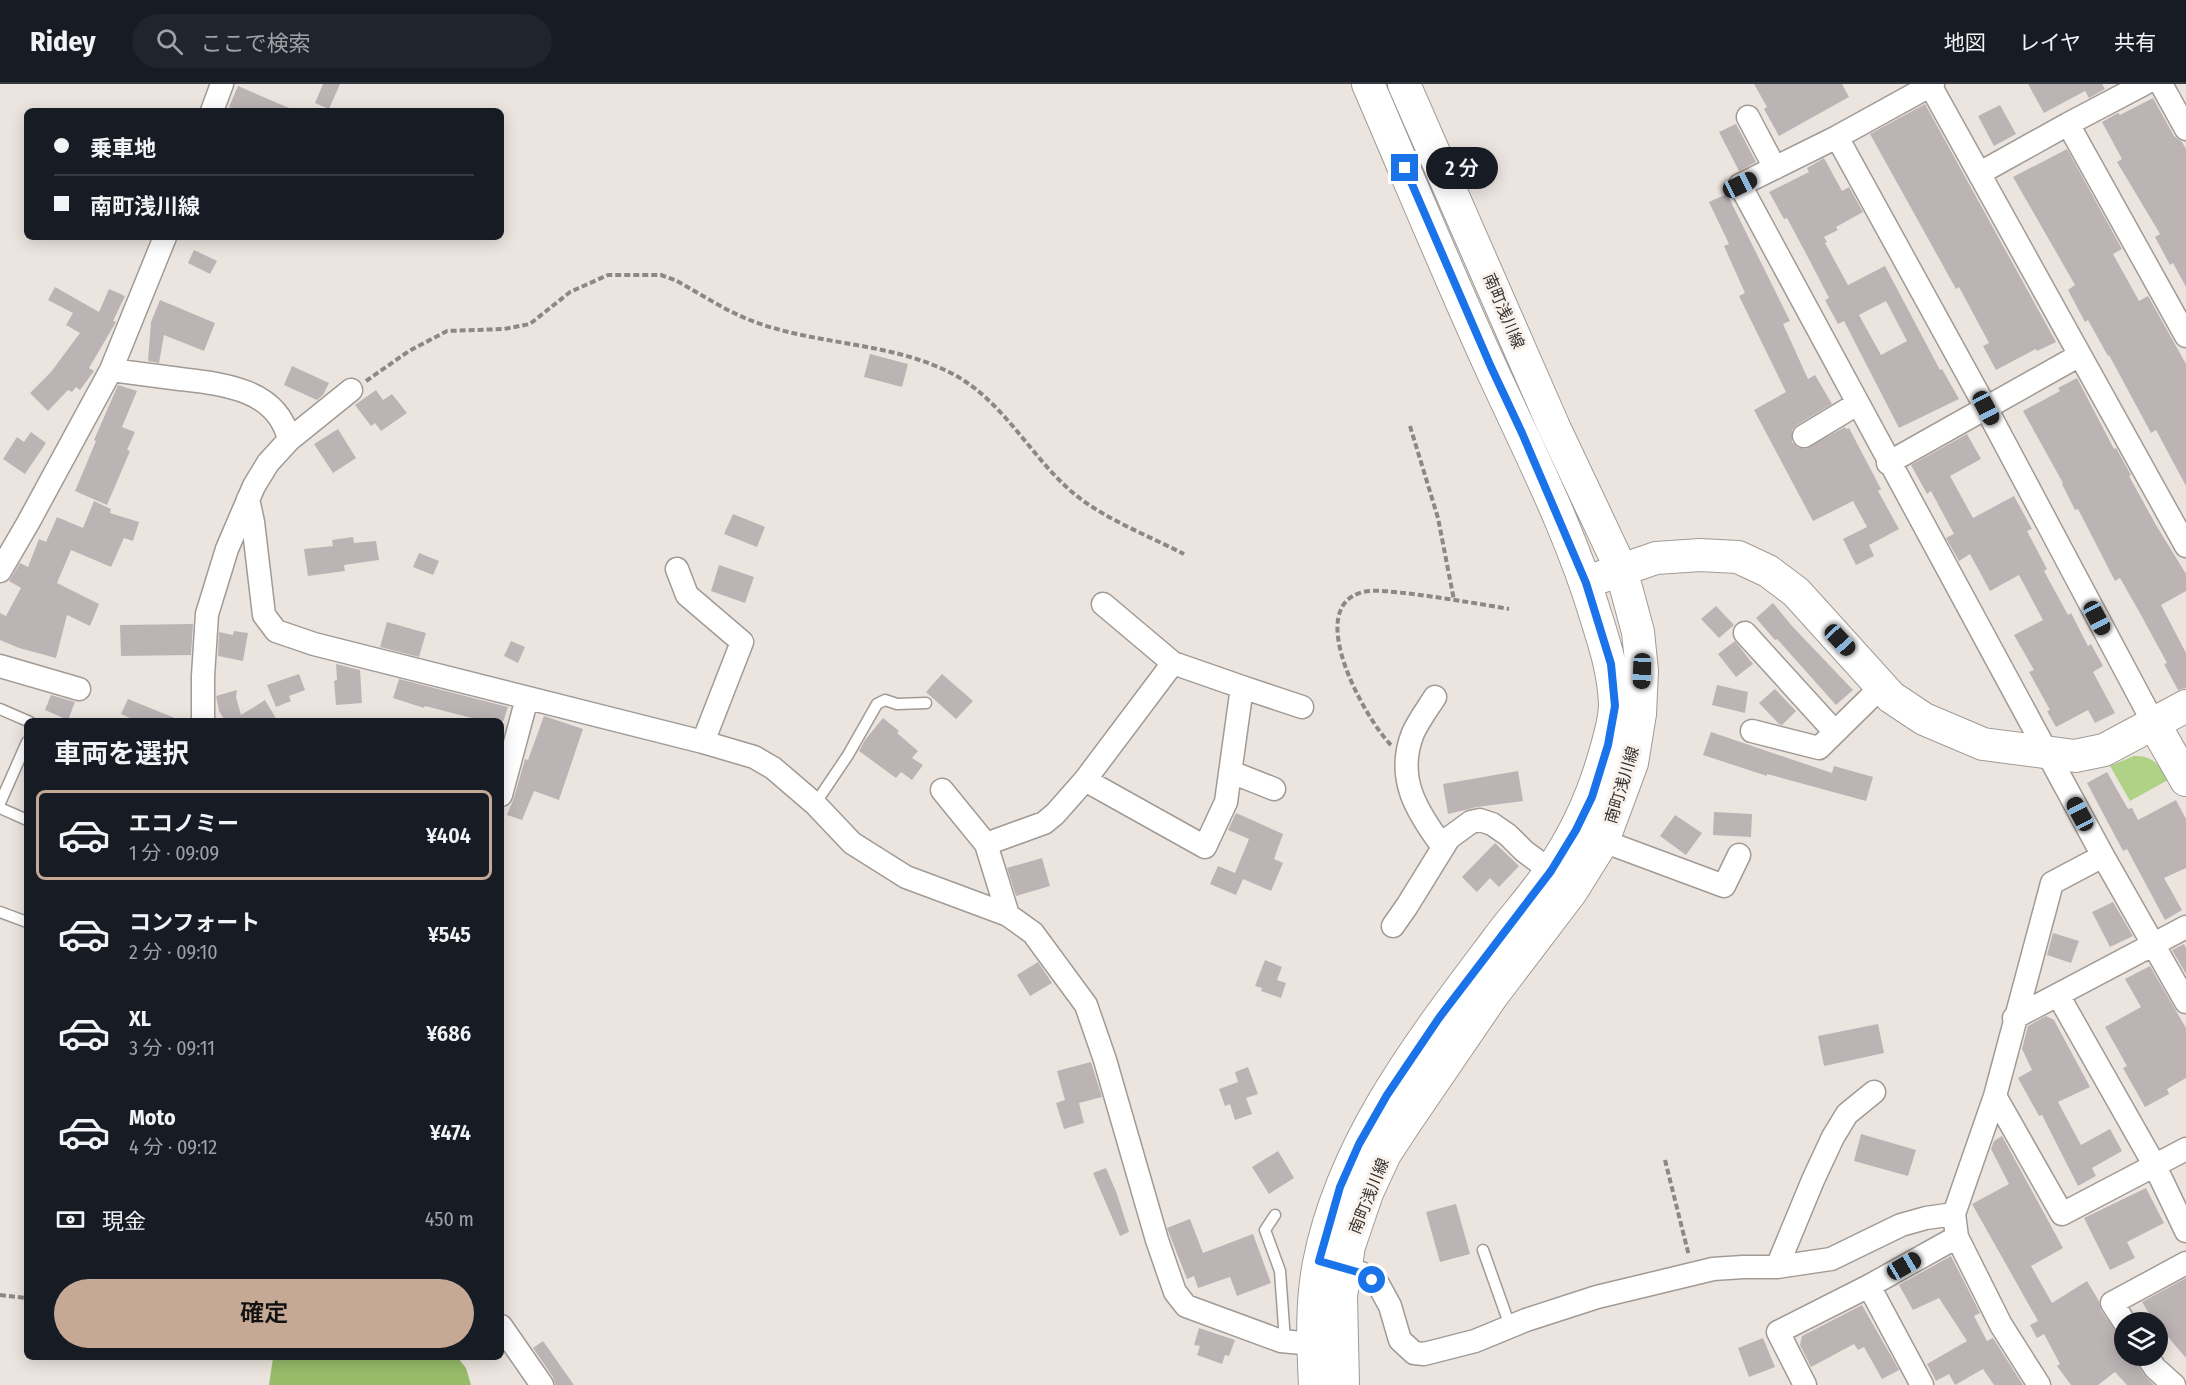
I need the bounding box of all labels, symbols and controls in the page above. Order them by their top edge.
search box [132,14,552,68]
text: Ridey [30,25,96,58]
icon: search [153,25,186,58]
text: ここで検索 [201,30,311,57]
text: 地図 [1944,30,1986,56]
text: レイヤ [2019,30,2081,56]
text: 共有 [2114,30,2156,56]
text: 乗車地 [90,135,156,162]
callout: 2 分 [1426,147,1498,189]
route end [1391,154,1418,181]
text: 2 分 [1445,156,1479,180]
car [1720,169,1760,201]
text: 南町浅川線 [90,193,200,220]
street label: 南町浅川線 [1480,270,1528,352]
car [1970,388,2002,428]
car [2081,598,2113,638]
car [1821,621,1859,659]
car [1632,653,1652,689]
text: 車両を選択 [54,738,189,770]
street label: 南町浅川線 [1601,744,1643,826]
car [2064,794,2096,834]
icon: car [57,808,111,862]
text: エコノミー [129,810,239,837]
text: ¥404 [426,822,471,849]
text: 1 分 · 09:09 [129,841,219,865]
icon: car [57,907,111,961]
text: コンフォート [129,909,260,936]
text: ¥545 [428,921,471,948]
text: 2 分 · 09:10 [129,940,218,964]
text: XL [129,1005,151,1032]
icon: car [57,1006,111,1060]
text: ¥686 [426,1020,471,1047]
text: 3 分 · 09:11 [129,1036,215,1060]
text: Moto [129,1104,176,1131]
icon: car [57,1105,111,1159]
text: ¥474 [430,1119,471,1146]
text: 4 分 · 09:12 [129,1135,217,1159]
street label: 南町浅川線 [1345,1155,1393,1237]
icon: cash [54,1203,87,1236]
text: 450 m [425,1207,474,1231]
text: 現金 [102,1208,146,1235]
car [1884,1249,1924,1283]
route start [1358,1266,1385,1293]
button: 確定 [54,1279,474,1348]
map controls [2114,1312,2168,1366]
button: layers [2114,1312,2168,1366]

